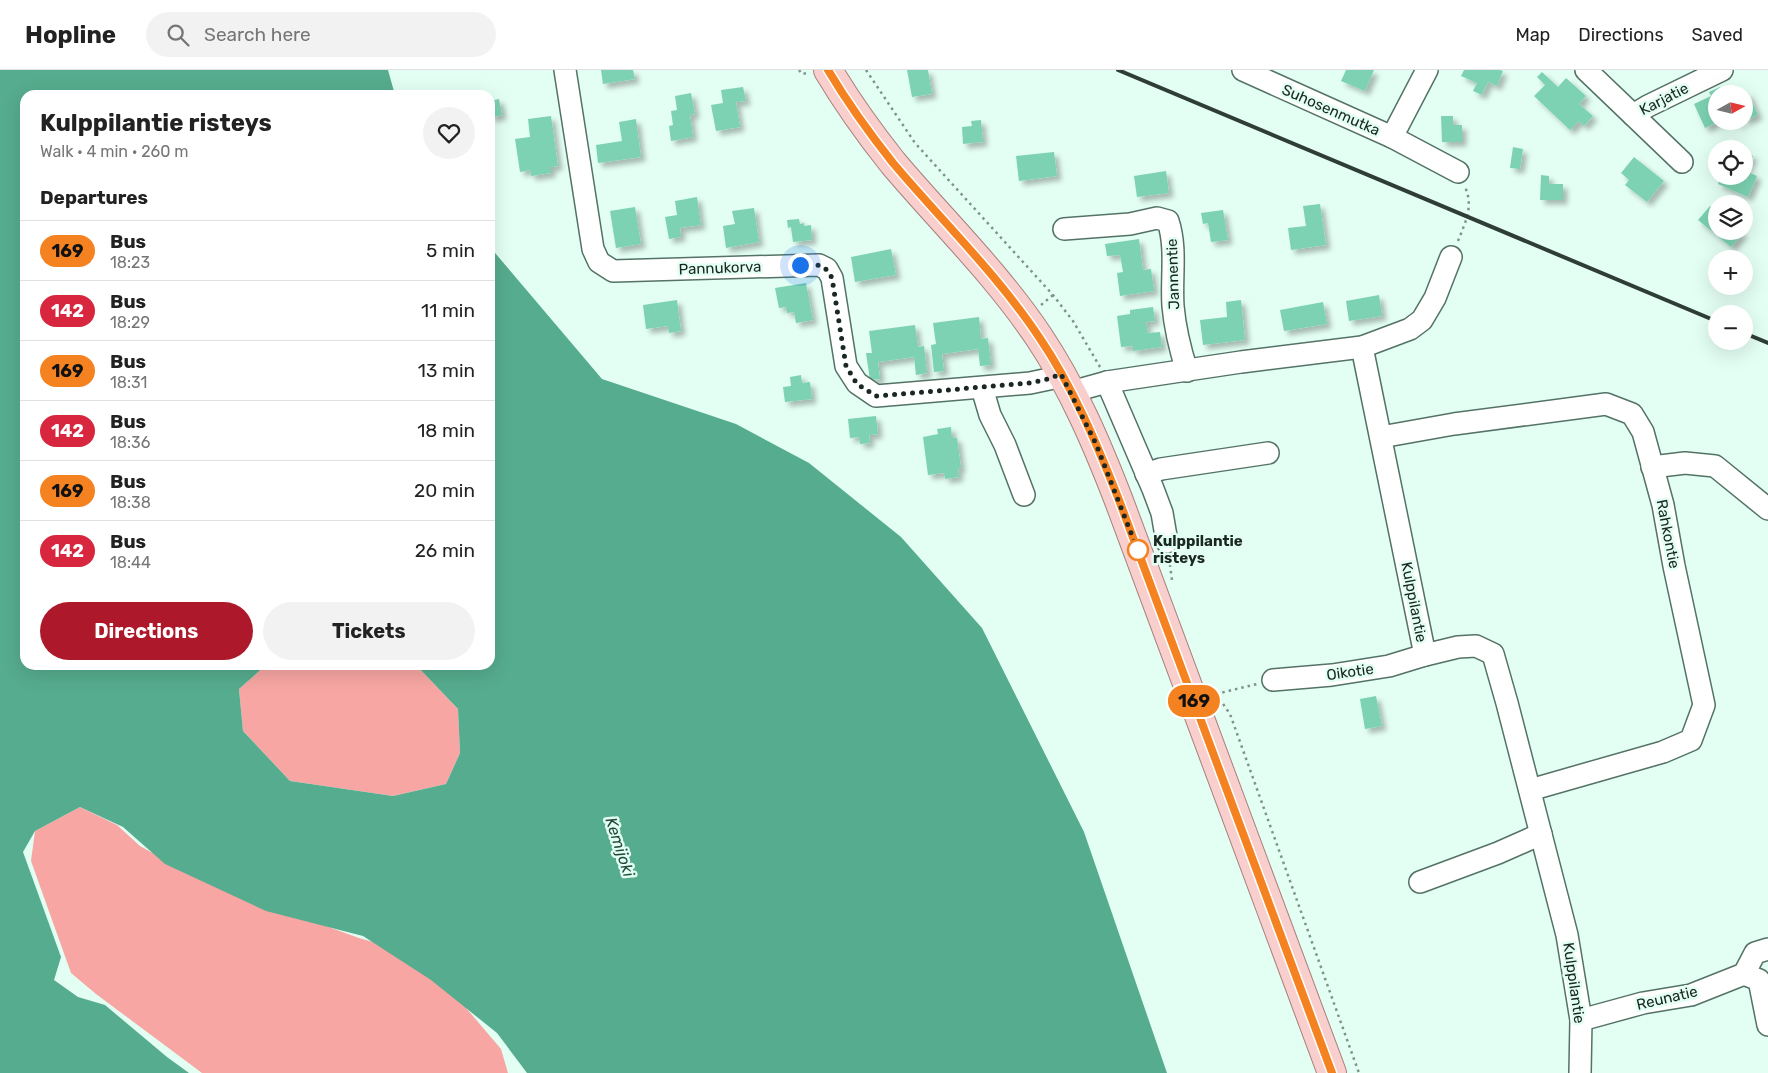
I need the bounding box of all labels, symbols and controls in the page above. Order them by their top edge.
search box [146,12,496,57]
text: Hopline [25,21,116,49]
icon: search [164,21,192,49]
text: Search here [204,23,311,46]
text: Map [1515,24,1550,46]
text: Directions [1578,24,1664,46]
text: Saved [1692,24,1743,46]
street label: Karjatie [1636,79,1692,119]
street label: Suhosenmutka [1279,80,1383,140]
north arrow [1708,85,1752,130]
map controls [1708,85,1753,350]
button: heart [423,107,475,159]
text: Kulppilantie risteys [40,109,272,137]
button: locate [1708,140,1753,185]
text: Walk · 4 min · 260 m [40,142,189,161]
text: Departures [40,186,148,209]
button: layers [1708,195,1753,240]
text: Bus [110,230,146,253]
street label: Jannentie [1163,238,1183,310]
text: 5 min [426,239,475,262]
text: 169 [51,240,84,262]
button: + [1708,250,1753,295]
text: 18:23 [110,253,150,272]
your location [788,253,813,278]
street label: Pannukorva [678,258,762,278]
text: Bus [110,290,146,313]
text: 11 min [421,299,475,322]
text: 142 [51,300,84,322]
button: − [1708,305,1753,350]
text: 18:29 [110,313,150,332]
text: Bus [110,350,146,373]
text: 13 min [418,359,475,382]
text: 169 [51,360,84,382]
text: 18:31 [110,373,147,392]
text: Bus [110,410,146,433]
text: 18 min [417,419,475,442]
text: 142 [51,420,84,442]
text: 18:36 [110,433,150,452]
text: Bus [110,470,146,493]
text: 20 min [414,479,475,502]
text: 169 [51,480,84,502]
text: 18:38 [110,493,151,512]
street label: Rahkontie [1652,498,1684,570]
text: Bus [110,530,146,553]
place label: Kulppilantie risteys [1153,532,1243,567]
text: 26 min [415,539,475,562]
marker: Kulppilantie risteys [1127,539,1149,561]
text: 142 [51,540,84,562]
text: 18:44 [110,553,151,572]
street label: Kulppilantie [1397,560,1431,644]
button: Directions [40,602,253,660]
button: Tickets [263,602,475,660]
street label: Oikotie [1325,660,1375,684]
line badge: 169 [1165,685,1223,717]
text: 169 [1178,690,1210,712]
water label: Kemijoki [601,815,639,880]
street label: Kulppilantie [1559,941,1589,1025]
street label: Reunatie [1635,982,1699,1014]

